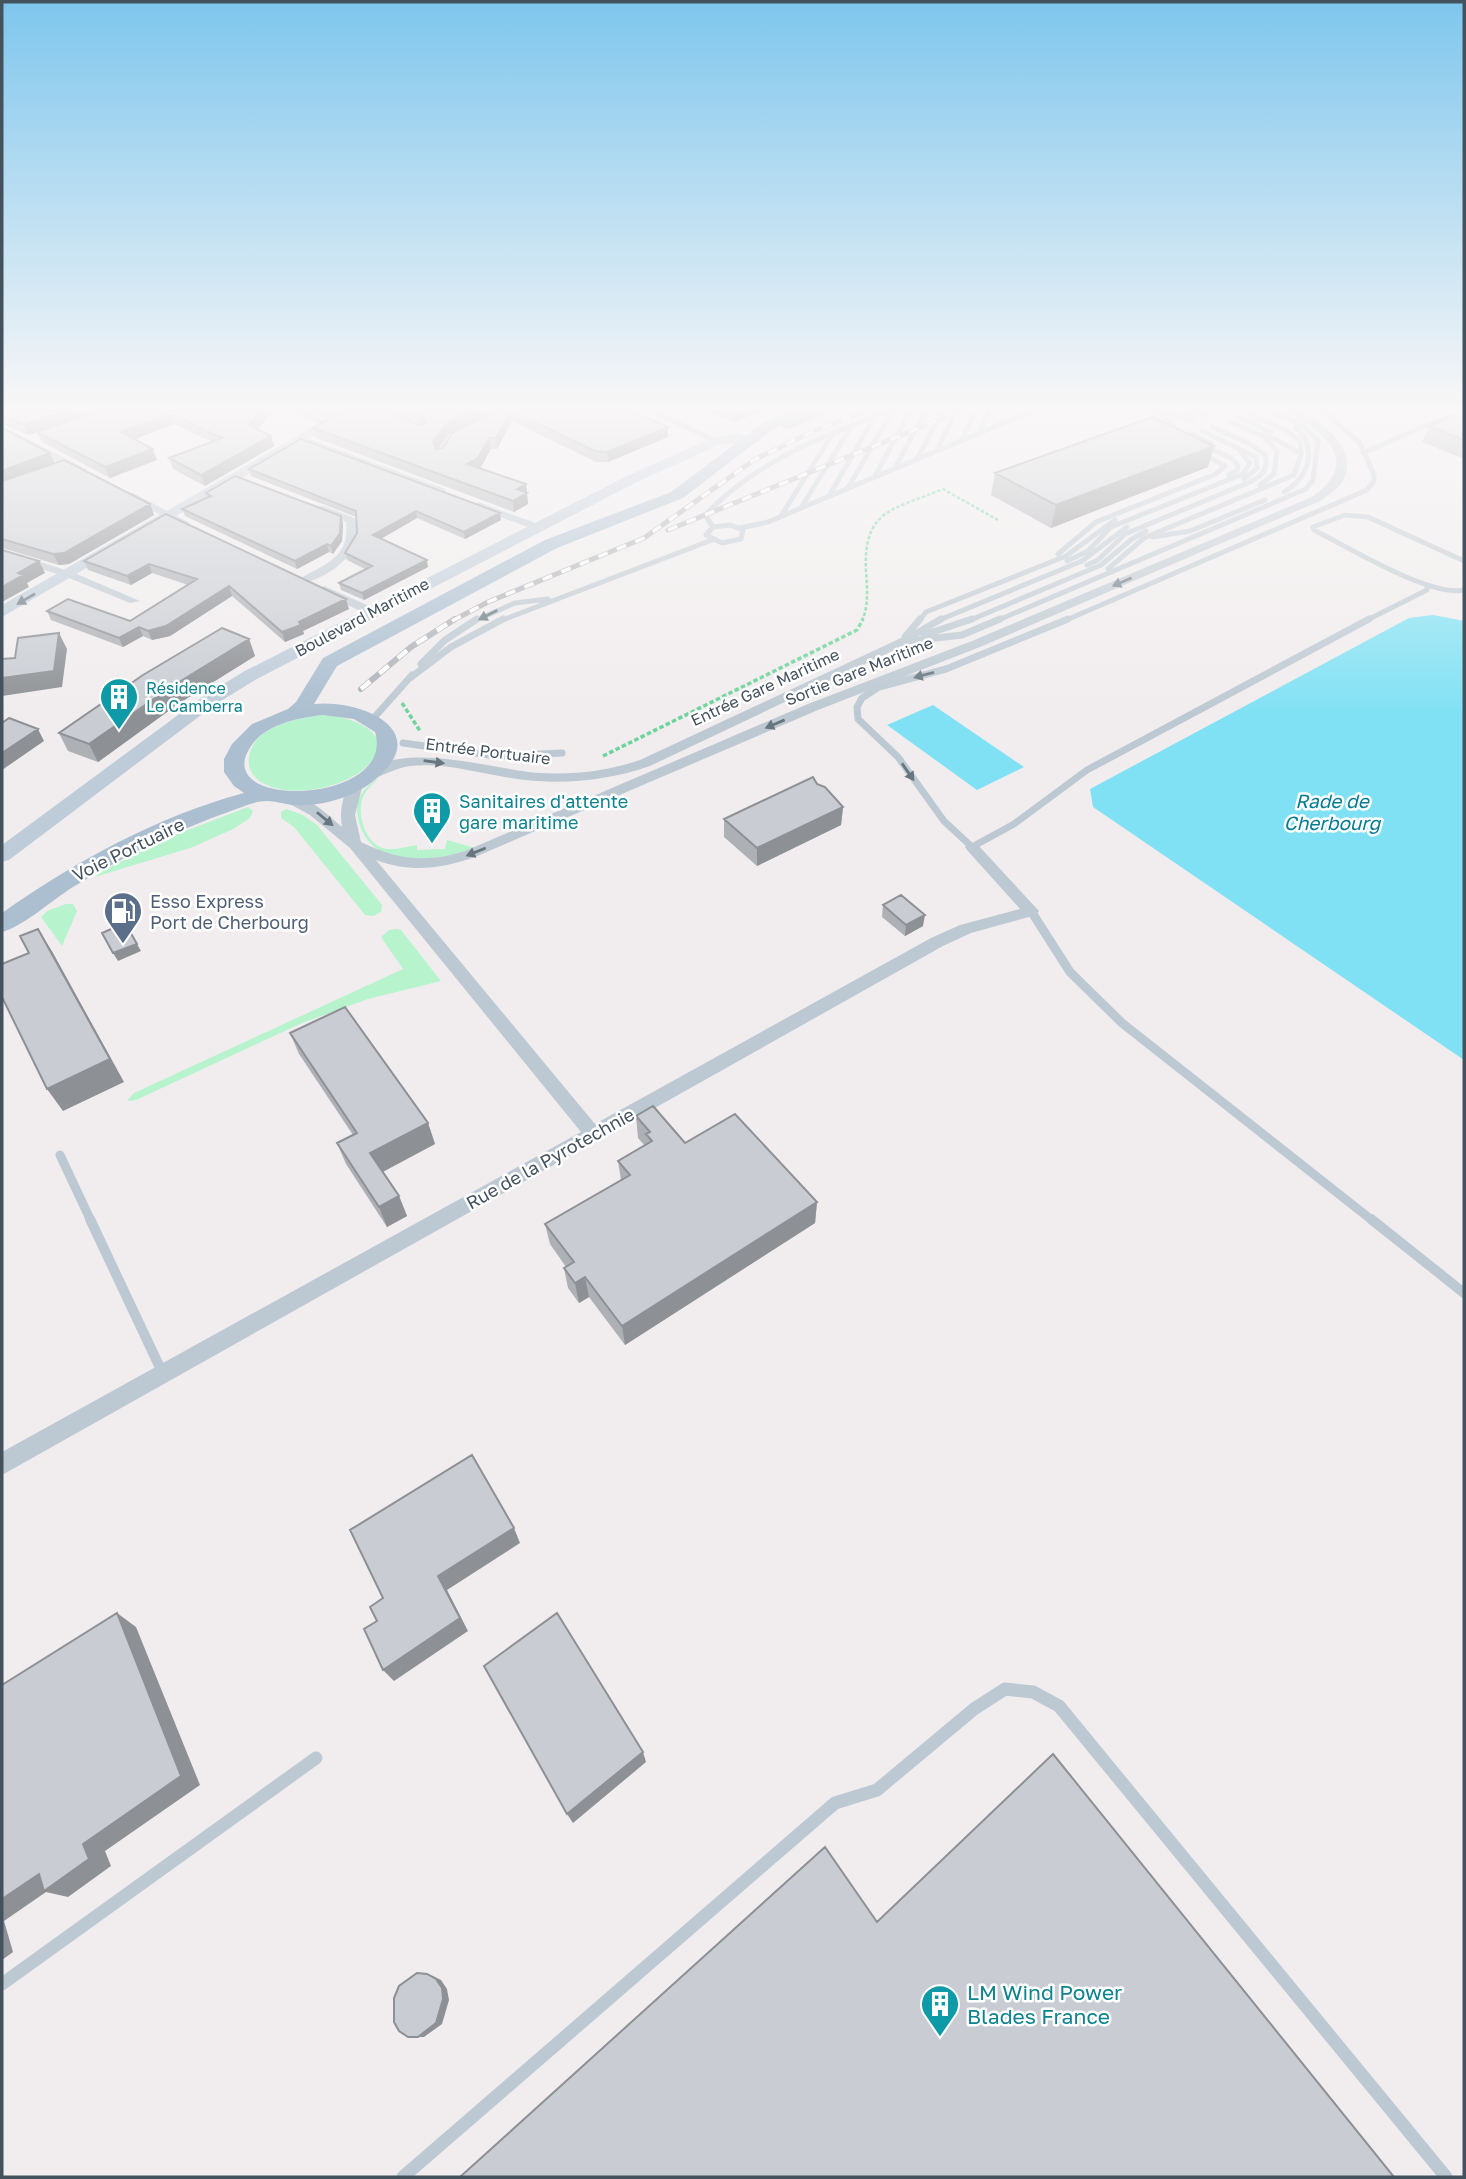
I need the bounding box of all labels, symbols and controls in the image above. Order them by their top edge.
street label: Boulevard Maritime [292,573,432,661]
one-way arrow [1111,577,1132,588]
one-way arrow [16,592,35,605]
one-way arrow [478,609,498,620]
street label: Sortie Gare Maritime [782,632,936,710]
street label: Entrée Gare Maritime [688,644,842,730]
one-way arrow [913,670,935,681]
building icon: Résidence Le Camberra [98,676,140,731]
place label: Résidence Le Camberra [146,678,243,716]
one-way arrow [765,718,785,730]
street label: Entrée Portuaire [424,733,552,769]
one-way arrow [423,757,445,768]
one-way arrow [901,763,915,781]
water label: Rade de Cherbourg [1284,789,1382,834]
building icon: Sanitaires d'attente gare maritime [411,790,453,845]
place label: Sanitaires d'attente gare maritime [459,790,628,833]
street label: Voie Portuaire [68,812,188,886]
one-way arrow [315,812,333,827]
one-way arrow [465,846,486,857]
fuel station icon: Esso Express Port de Cherbourg [102,890,144,945]
place label: Esso Express Port de Cherbourg [150,890,309,933]
street label: Rue de la Pyrotechnie [462,1103,638,1213]
place label: LM Wind Power Blades France [967,1979,1122,2029]
building icon: LM Wind Power Blades France [919,1983,961,2038]

